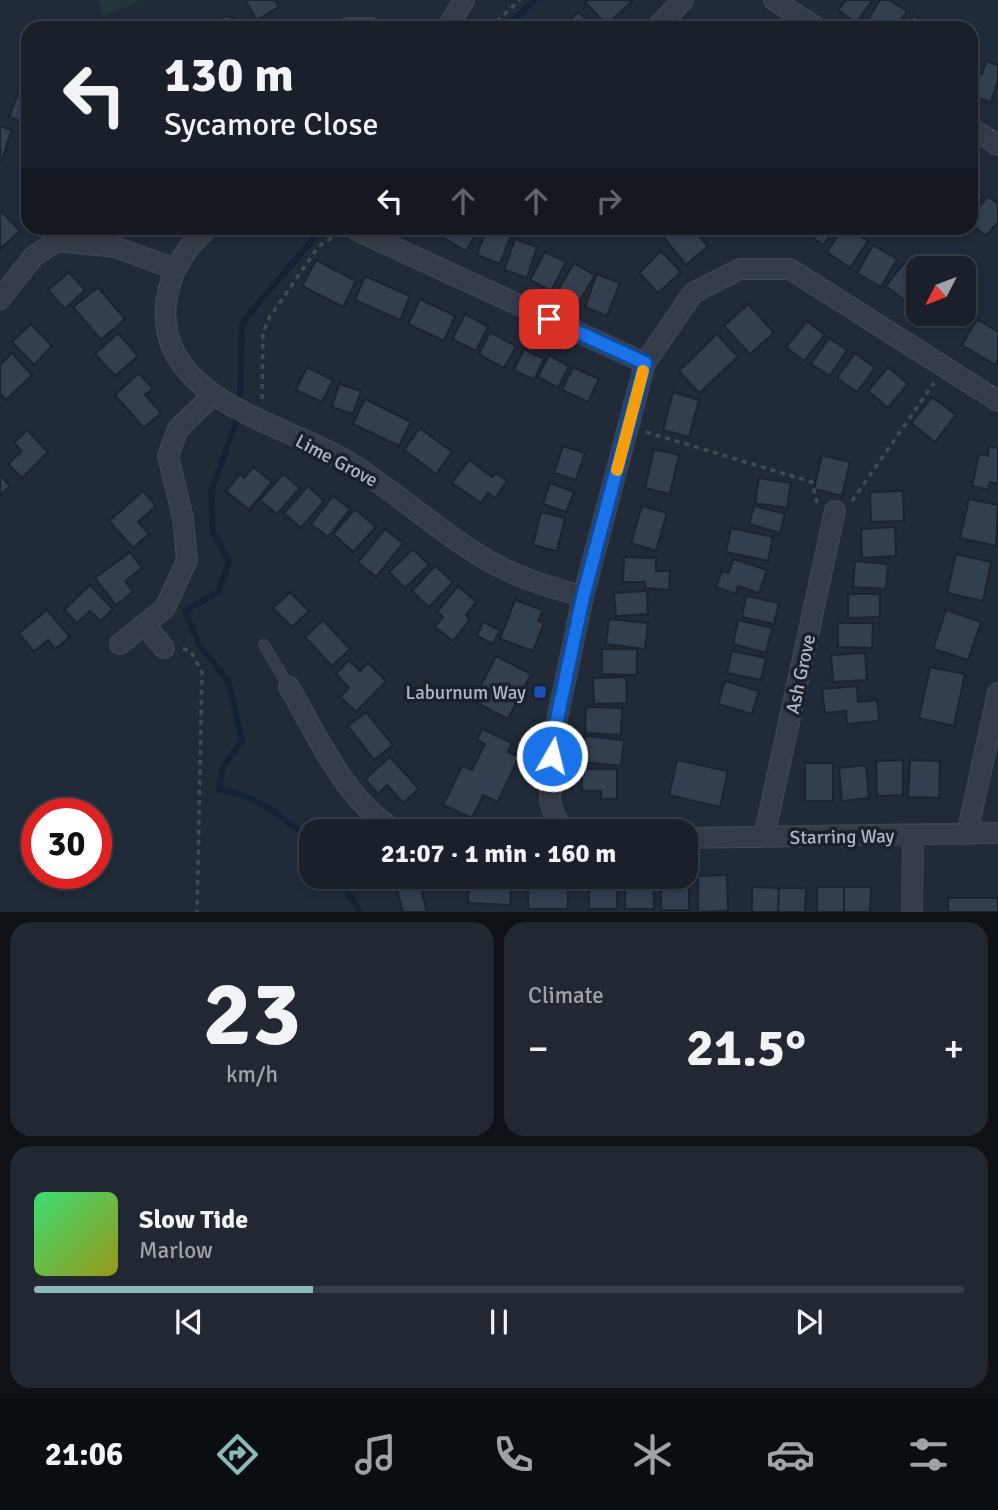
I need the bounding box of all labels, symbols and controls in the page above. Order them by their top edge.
text: 130 m [164,45,294,105]
icon: left [49,49,140,140]
text: Sycamore Close [164,105,378,144]
icon: left [371,182,409,220]
icon: ahead [444,182,482,220]
icon: ahead [517,182,555,220]
icon: right [590,182,628,220]
north arrow [906,256,976,326]
map controls [906,256,976,326]
pin [519,289,579,349]
icon: arrive [530,300,568,338]
street label: Lime Grove [291,429,382,493]
street label: Ash Grove [781,632,821,716]
place label: Laburnum Way [405,681,526,705]
marker: Laburnum Way [532,684,548,700]
position arrow [515,719,589,793]
speed limit sign: 30 [21,798,112,889]
street label: Starring Way [790,824,895,850]
text: 21:07 · 1 min · 160 m [381,838,616,870]
text: 23 [203,958,301,1071]
text: Climate [528,981,604,1010]
text: 21.5° [686,1016,806,1080]
text: − [528,1025,549,1072]
text: + [943,1025,964,1072]
text: km/h [226,1060,278,1089]
text: Slow Tide [139,1204,248,1236]
text: Marlow [139,1236,213,1265]
icon: previous [170,1303,208,1341]
icon: pause [480,1303,518,1341]
icon: next [790,1303,828,1341]
icon: directions [213,1430,262,1479]
icon: music [351,1430,400,1479]
icon: phone [489,1430,538,1479]
icon: climate [628,1430,677,1479]
icon: car [766,1430,815,1479]
icon: filters [904,1430,953,1479]
text: 21:06 [45,1435,123,1474]

